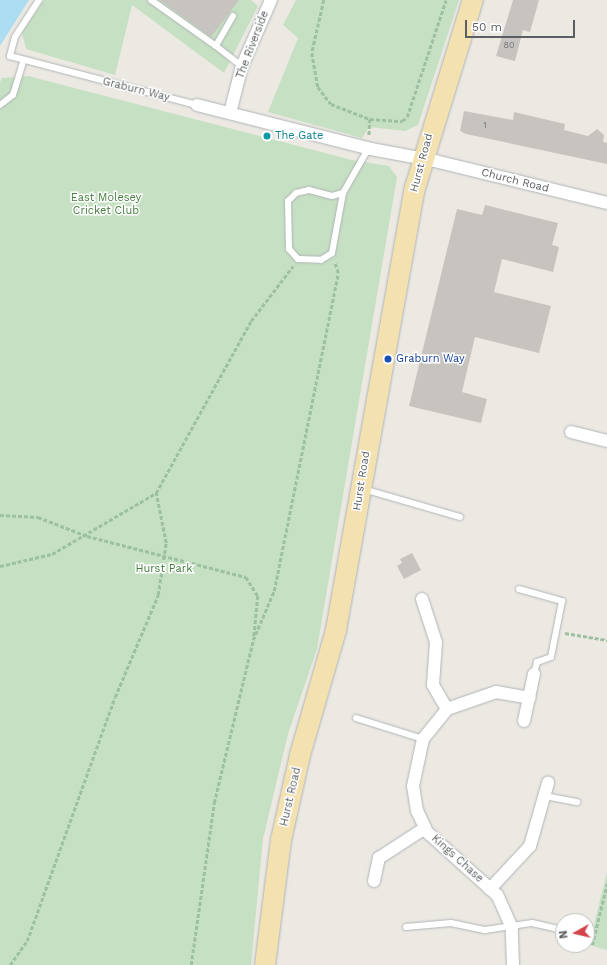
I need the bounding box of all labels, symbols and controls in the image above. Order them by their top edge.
street label: The Riverside [234,9,272,81]
scale bar [467,12,577,38]
text: 50 m [472,20,502,34]
house number: 80 [503,40,515,50]
street label: Graburn Way [101,75,171,105]
house number: 1 [483,120,487,130]
place label: The Gate [275,129,323,143]
marker: The Gate [262,131,272,141]
street label: Hurst Road [408,132,436,194]
street label: Church Road [480,166,550,196]
park label: East Molesey Cricket Club [71,192,141,218]
place label: Graburn Way [396,352,465,366]
marker: Graburn Way [383,354,393,364]
street label: Hurst Road [351,450,373,512]
park label: Hurst Park [136,562,192,576]
street label: Hurst Road [278,766,304,828]
street label: Kings Chase [428,832,486,886]
north arrow [555,913,595,953]
text: N [557,930,571,940]

